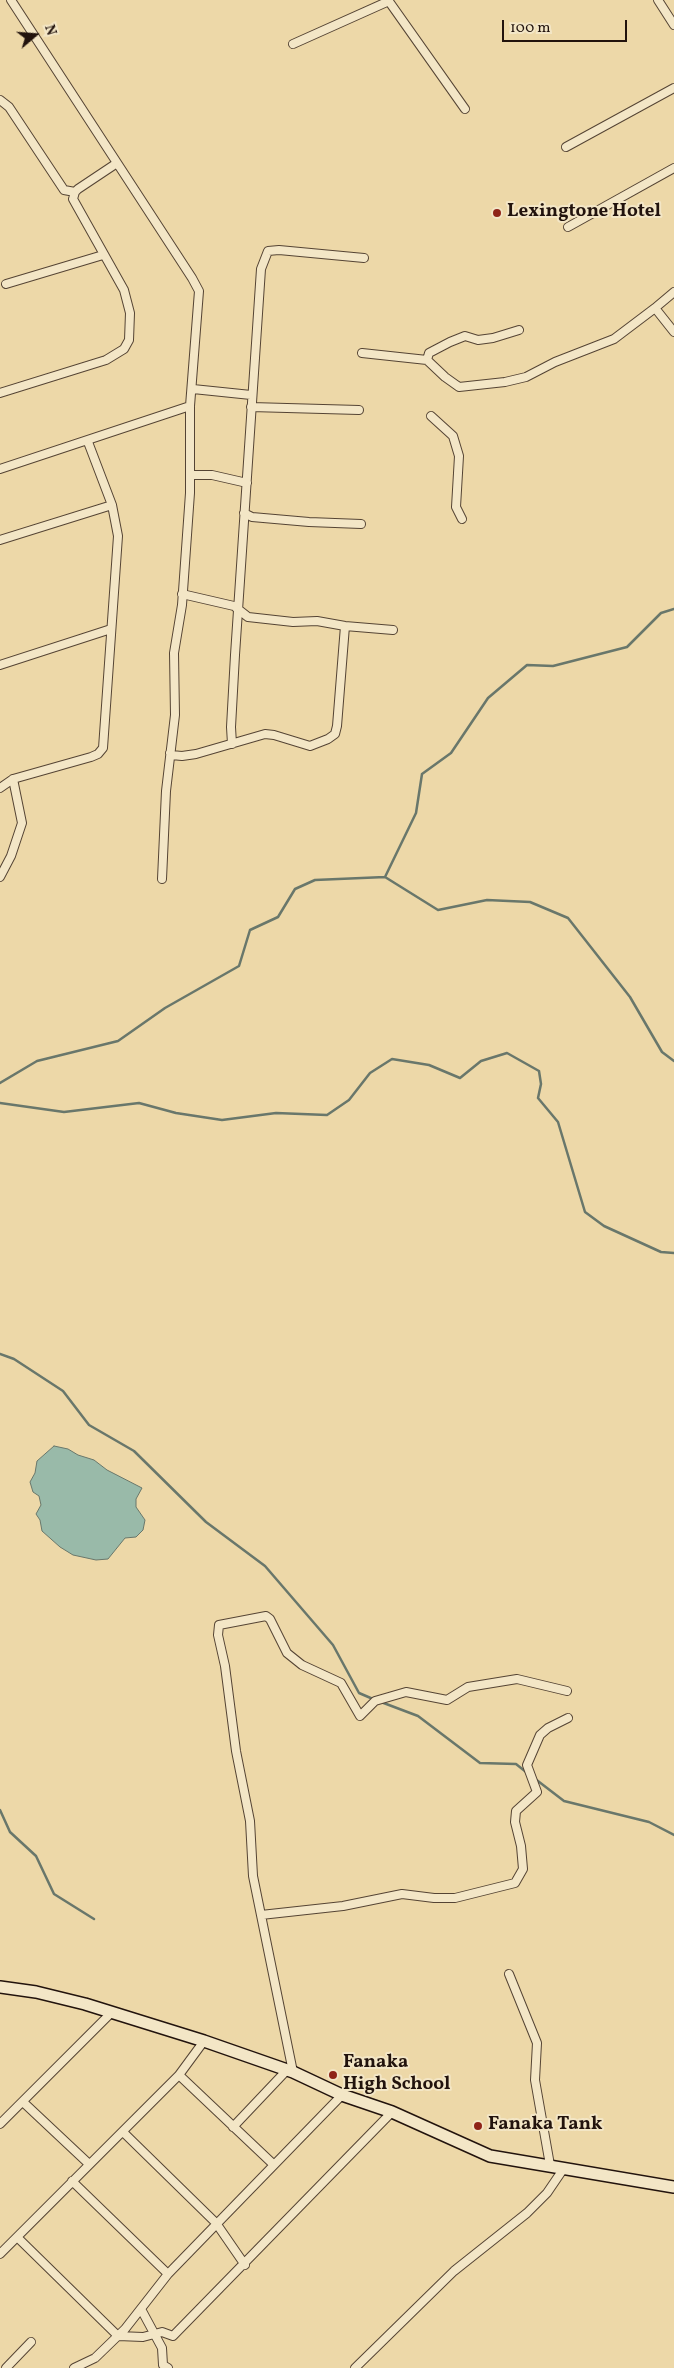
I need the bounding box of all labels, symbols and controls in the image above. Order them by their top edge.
north arrow [10,10,60,60]
scale bar [504,10,629,42]
text: 100 m [510,18,550,39]
text: N [39,22,60,38]
place label: Lexingtone Hotel [507,202,661,224]
marker: Lexingtone Hotel [491,207,503,219]
place label: Fanaka High School [343,2053,451,2097]
marker: Fanaka High School [327,2069,339,2081]
place label: Fanaka Tank [488,2115,603,2137]
marker: Fanaka Tank [472,2120,484,2132]

